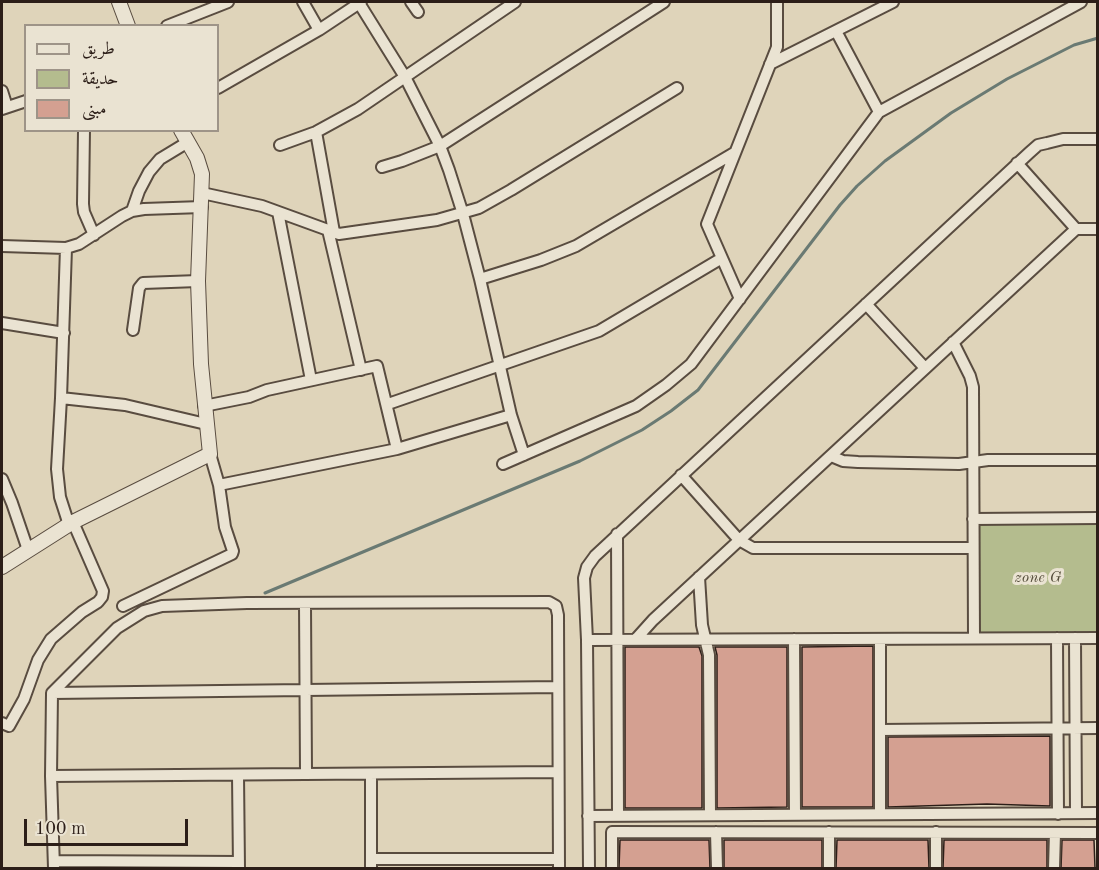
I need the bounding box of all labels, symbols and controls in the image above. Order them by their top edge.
legend [24,24,219,132]
text: طريق [82,40,115,58]
text: حديقة [82,70,118,88]
text: مبنى [82,100,107,118]
park label: zone G [1015,568,1061,588]
scale bar [27,807,190,845]
text: 100 m [35,820,86,838]

